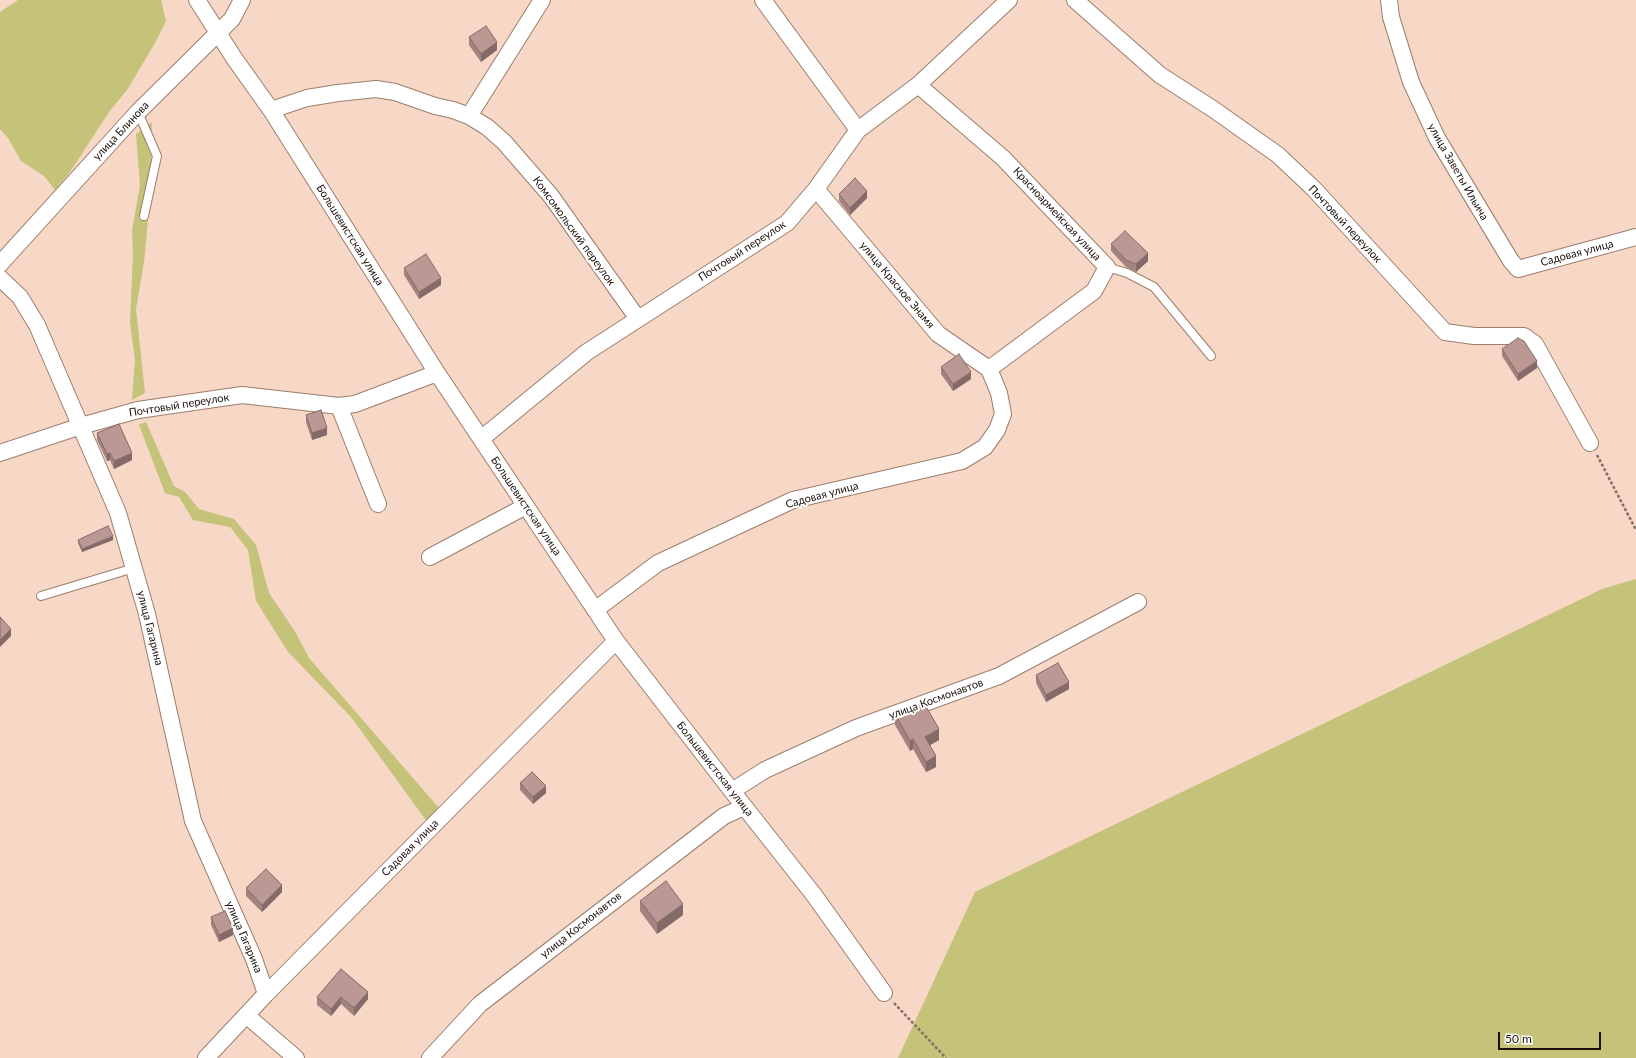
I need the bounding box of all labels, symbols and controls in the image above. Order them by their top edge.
street label: улица Блинова [90,99,152,163]
street label: улица Заветы Ильича [1425,121,1491,223]
street label: Красноармейская улица [1010,165,1104,263]
street label: Комсомольский переулок [530,174,618,288]
street label: Большевистская улица [314,182,386,288]
street label: Почтовый переулок [1306,182,1384,266]
street label: Почтовый переулок [696,218,788,284]
street label: Садовая улица [1539,237,1615,269]
street label: улица Красное Знамя [857,239,937,331]
street label: Почтовый переулок [128,391,230,419]
street label: Большевистская улица [488,454,564,558]
street label: Садовая улица [784,479,860,511]
street label: улица Гагарина [134,589,166,667]
street label: улица Космонавтов [887,676,985,722]
street label: Большевистская улица [674,719,756,819]
street label: Садовая улица [379,817,441,879]
street label: улица Космонавтов [538,889,624,961]
street label: улица Гагарина [223,899,265,975]
scale bar [1500,1024,1603,1050]
text: 50 m [1505,1031,1532,1046]

